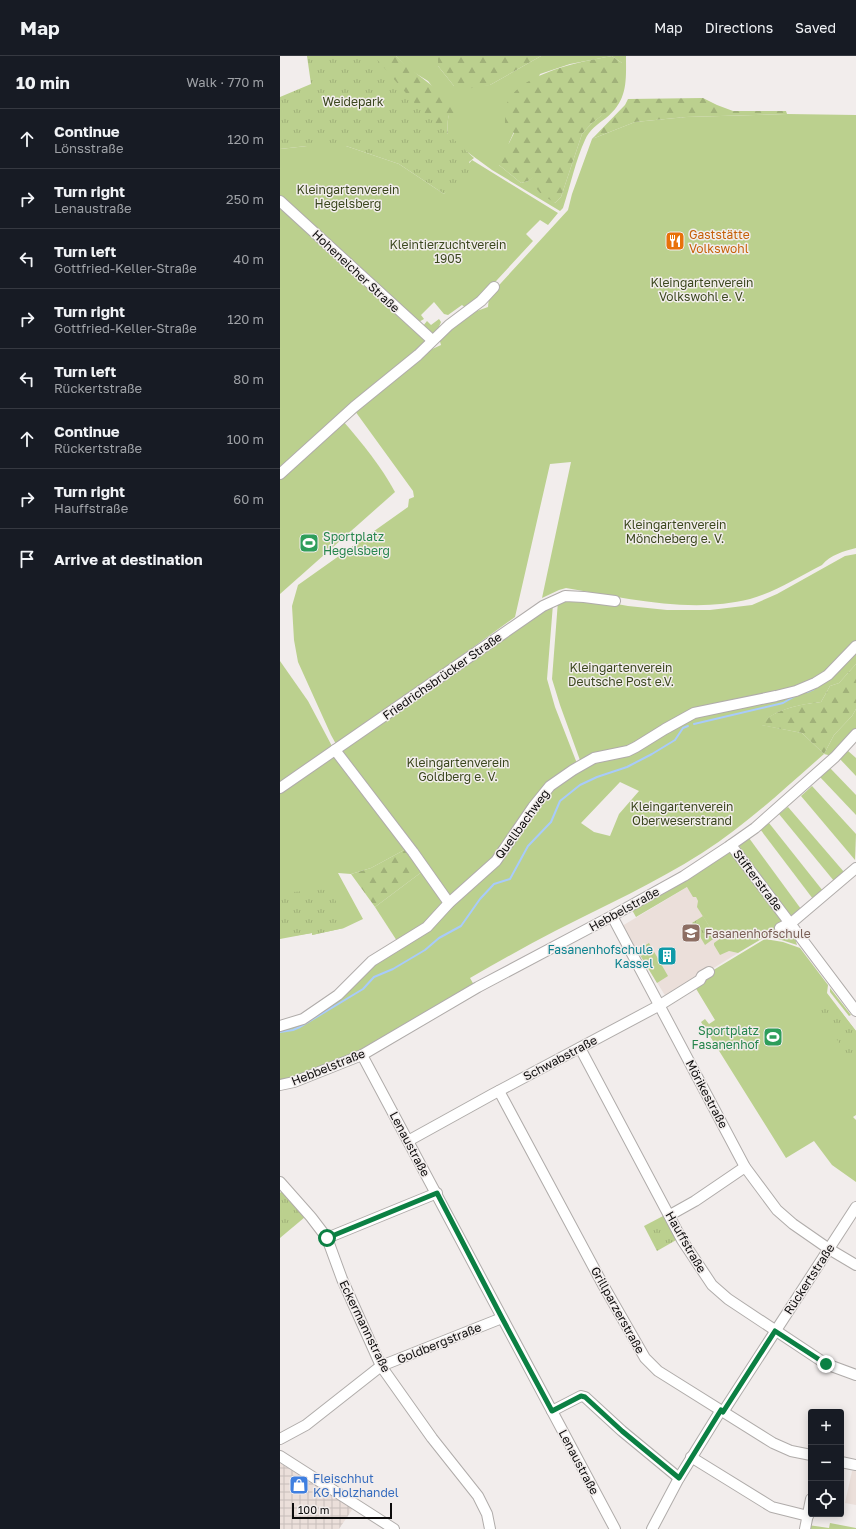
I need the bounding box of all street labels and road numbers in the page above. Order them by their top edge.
street label: Hoheneicher Straße [309,227,403,315]
street label: Friedrichsbrücker Straße [379,629,505,723]
street label: Quellbachweg [492,786,552,862]
street label: Stifterstraße [730,846,786,914]
street label: Hebbelstraße [586,883,662,934]
street label: Schwabstraße [520,1032,600,1084]
street label: Hebbelstraße [289,1045,367,1089]
street label: Mörikestraße [683,1057,731,1131]
street label: Lenaustraße [387,1109,433,1179]
street label: Hauffstraße [662,1209,710,1275]
street label: Rückertstraße [781,1241,837,1317]
street label: Grillparzerstraße [588,1264,648,1356]
street label: Eckermannstraße [336,1278,394,1374]
street label: Goldbergstraße [395,1319,483,1367]
street label: Lenaustraße [556,1427,602,1497]

